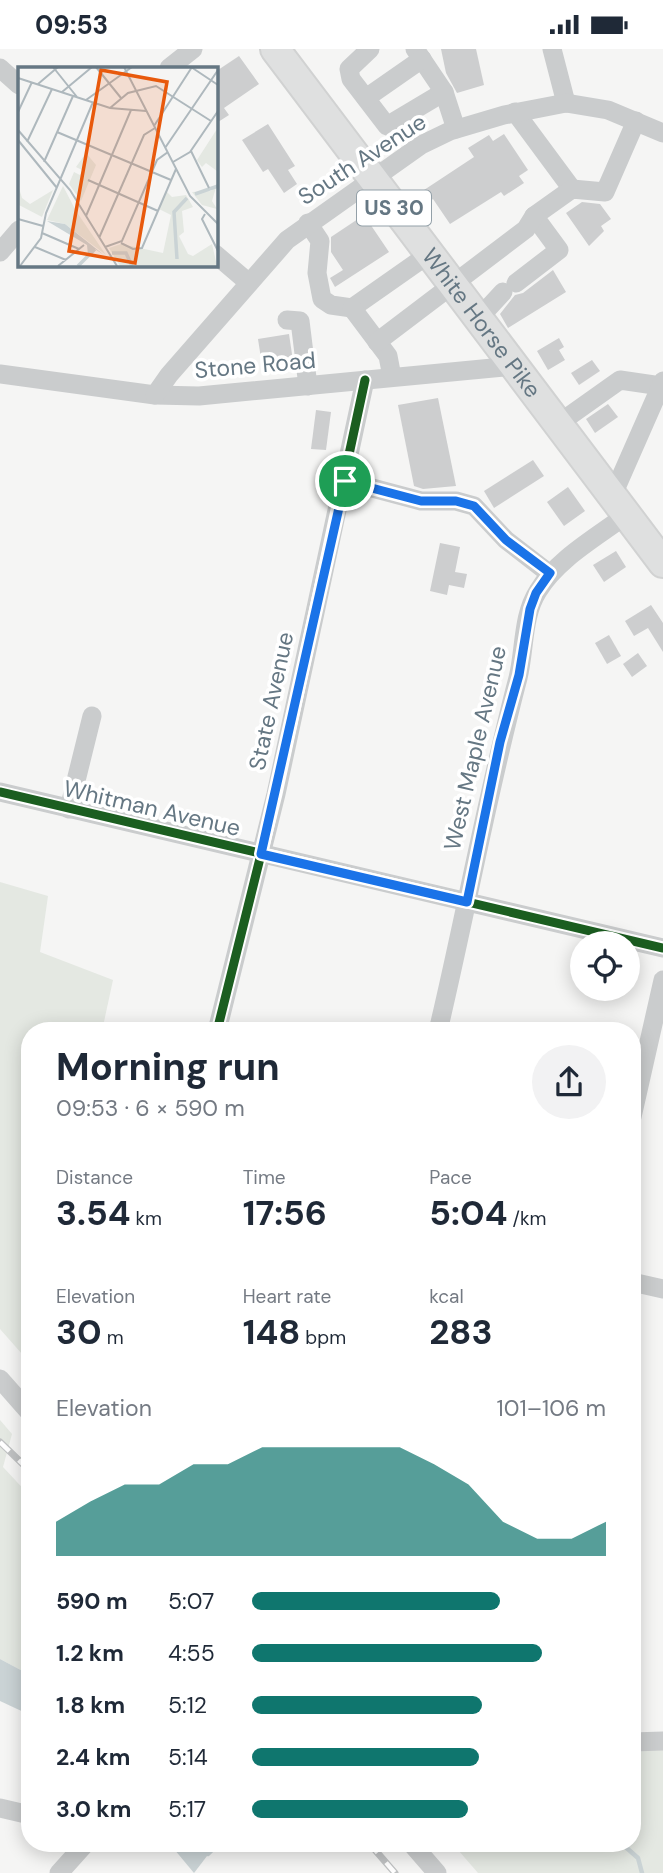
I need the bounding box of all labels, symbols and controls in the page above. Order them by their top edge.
text: 09:53 [35,8,108,42]
inset map [18,67,217,266]
street label: South Avenue [292,106,432,212]
road number: US 30 [357,191,431,225]
street label: White Horse Pike [415,242,548,404]
street label: Stone Road [193,345,317,385]
pin [315,451,375,511]
icon: arrive [326,462,364,500]
street label: State Avenue [242,629,300,773]
street label: West Maple Avenue [437,643,513,853]
street label: Whitman Avenue [61,773,243,843]
map controls [570,931,640,1001]
button: locate [570,931,640,1001]
text: Morning run [56,1042,280,1092]
button: share [532,1045,606,1119]
text: 09:53 · 6 × 590 m [56,1093,245,1123]
text: Distance [56,1165,133,1190]
text: Time [243,1165,286,1190]
text: Pace [429,1165,472,1190]
text: 3.54 [56,1190,130,1236]
text: 17:56 [243,1190,327,1236]
text: 5:04 [429,1190,507,1236]
text: km [130,1206,162,1231]
text: /km [507,1206,546,1231]
text: Elevation [56,1284,135,1309]
text: Heart rate [243,1284,331,1309]
text: kcal [429,1284,464,1309]
text: 30 [56,1309,102,1355]
text: 148 [243,1309,300,1355]
text: 283 [429,1309,493,1355]
text: m [102,1325,124,1350]
text: bpm [300,1325,346,1350]
text: Elevation [56,1393,152,1423]
text: 101–106 m [497,1393,606,1423]
text: 590 m [56,1586,128,1616]
text: 5:07 [168,1586,214,1616]
text: 1.2 km [56,1638,124,1668]
text: 4:55 [168,1638,215,1668]
text: 1.8 km [56,1690,125,1720]
text: 5:12 [168,1690,207,1720]
text: 2.4 km [56,1742,130,1772]
text: 5:14 [168,1742,208,1772]
text: 3.0 km [56,1794,131,1824]
text: 5:17 [168,1794,206,1824]

